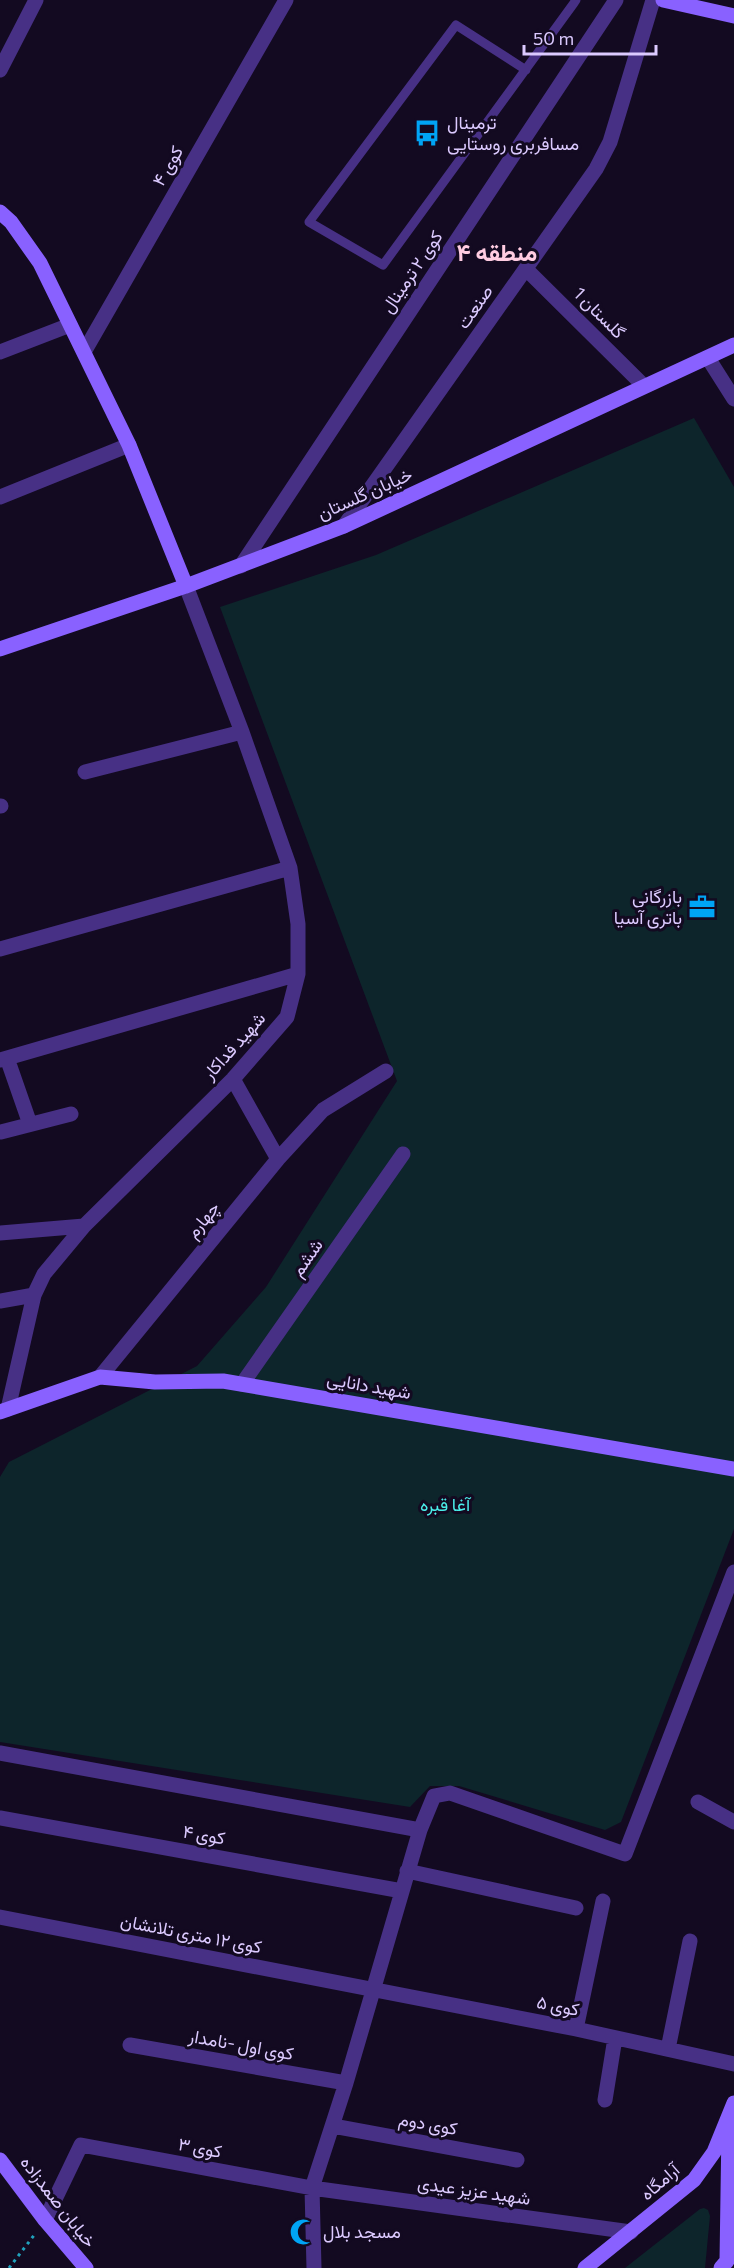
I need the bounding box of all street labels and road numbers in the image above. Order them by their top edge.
street label: کوی ۴ [147,142,188,190]
street label: کوی ۲ ترمینال [376,226,448,317]
street label: صنعت [451,280,497,332]
street label: گلستان 1 [569,282,630,343]
street label: خیابان گلستان [314,462,415,524]
street label: شهید فداکار [196,1007,270,1085]
street label: چهارم [181,1196,225,1244]
street label: ششم [285,1234,329,1282]
street label: شهید دانایی [325,1367,413,1404]
street label: کوی ۴ [181,1819,227,1850]
street label: کوی ۱۲ متری تلانشان [119,1909,264,1958]
street label: کوی ۵ [535,1990,581,2021]
street label: کوی اول -نامدار [186,2024,295,2065]
street label: کوی دوم [397,2107,459,2141]
street label: کوی ۳ [176,2132,224,2163]
street label: خیابان صمدزاده [15,2151,101,2252]
street label: آرامگاه [635,2157,686,2205]
street label: شهید عزیز عیدی [416,2171,532,2210]

